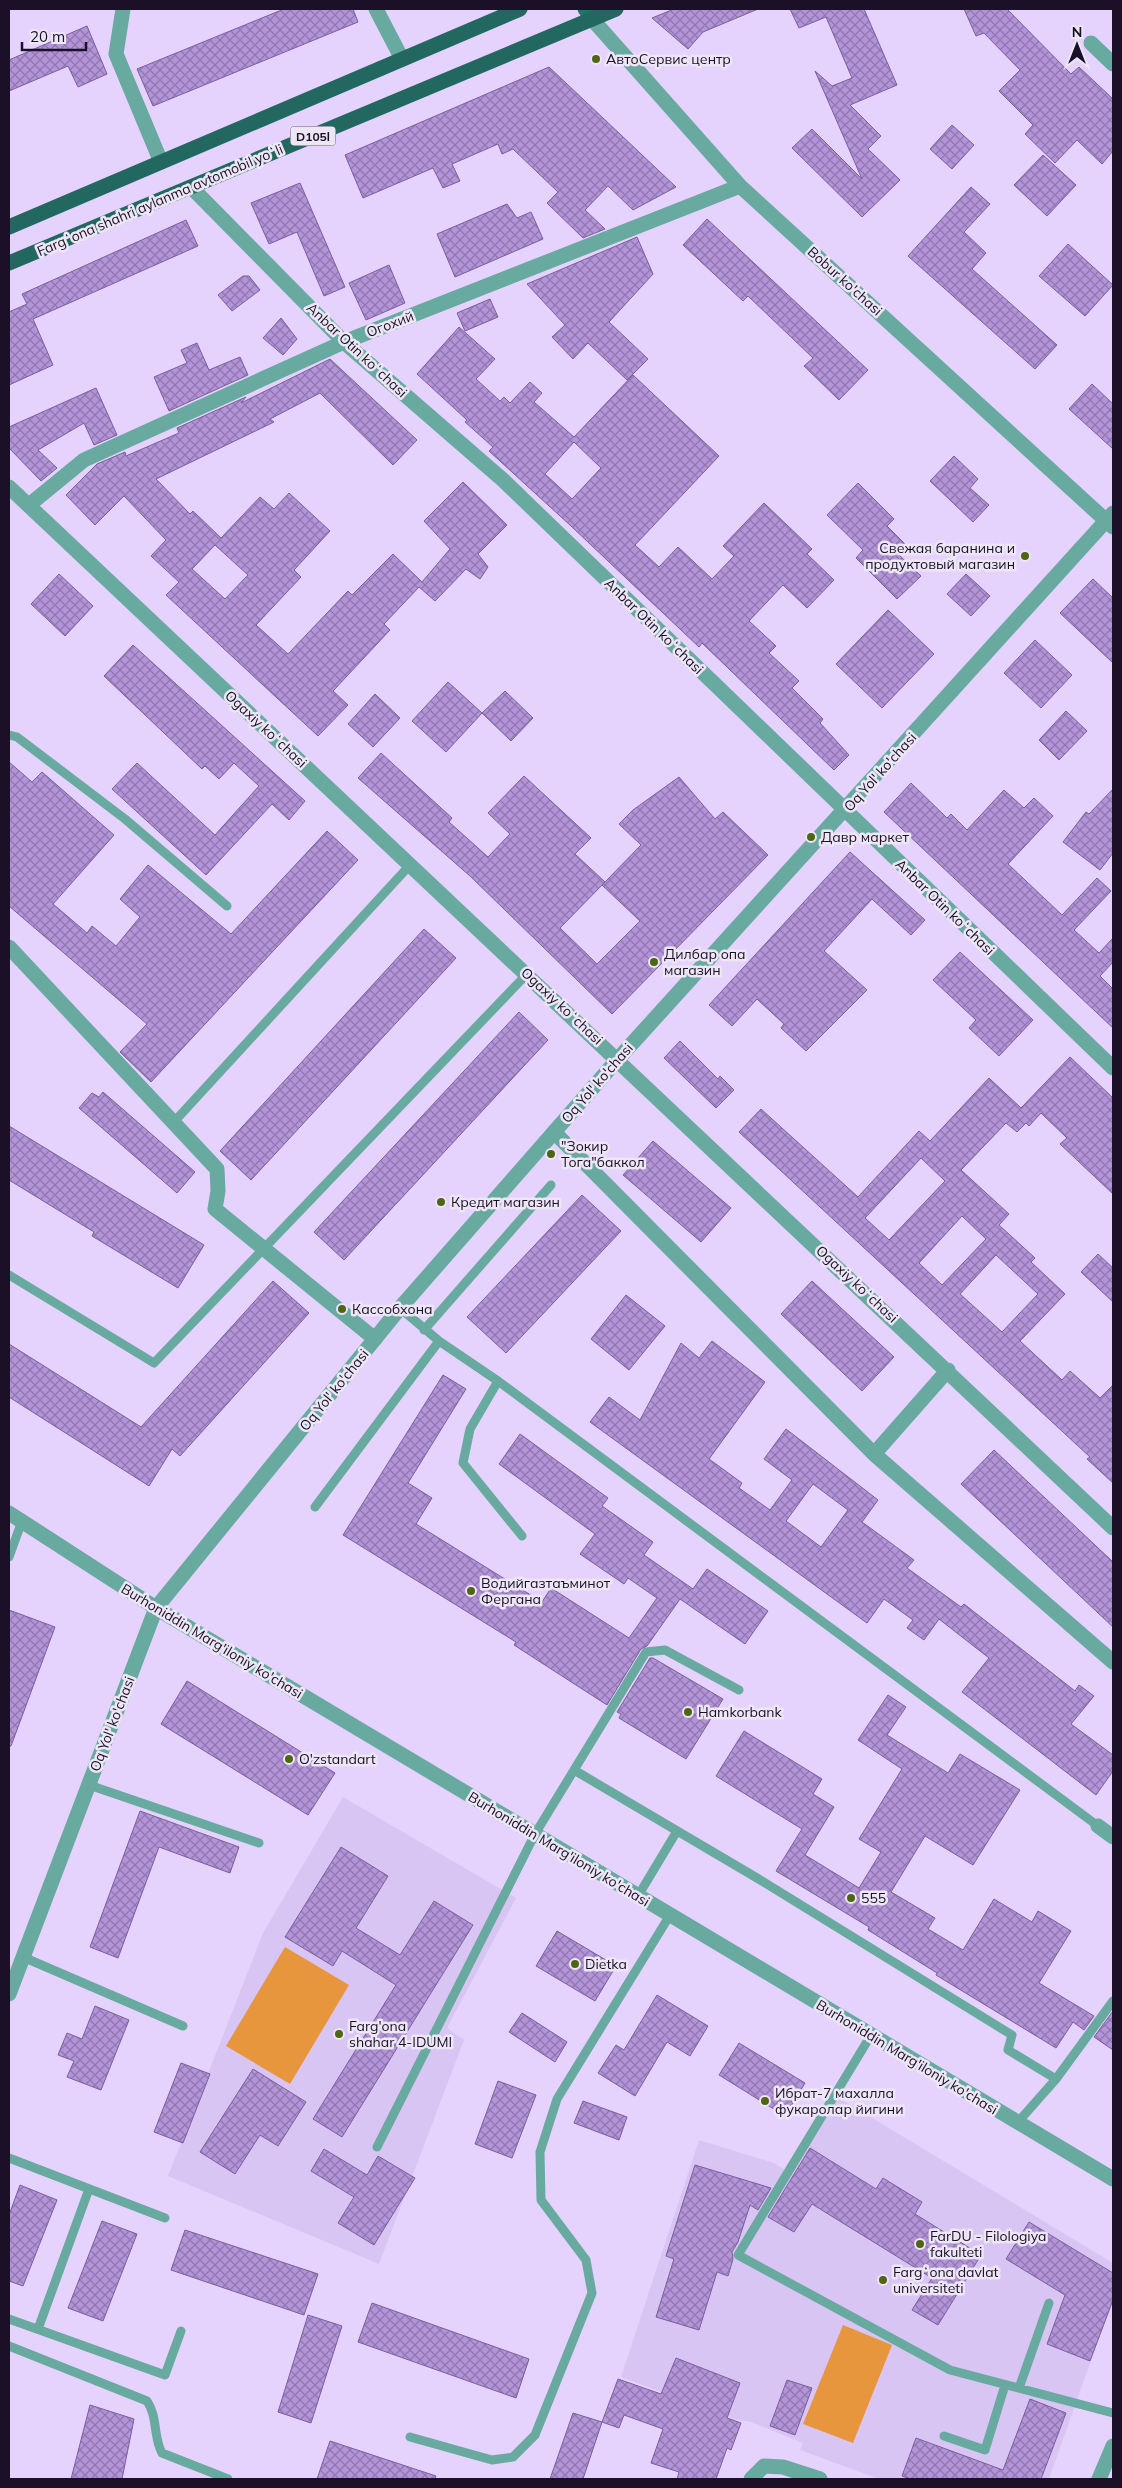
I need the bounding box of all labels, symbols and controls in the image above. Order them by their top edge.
scale bar [22,20,86,52]
north arrow [1052,20,1102,70]
text: N [1072,23,1082,41]
text: 20 m [30,27,65,46]
place label: АвтоСервис центр [606,50,731,68]
marker: АвтоСервис центр [590,53,602,65]
road number: D105l [290,126,336,146]
street label: Fargʻona shahri aylanma avtomobil yoʻli [34,140,286,260]
street label: Bobur ko'chasi [804,243,886,319]
street label: Anbar Otin koʻchasi [303,299,411,401]
street label: Огохий [364,307,416,341]
place label: Свежая баранина и продуктовый магазин [865,539,1015,573]
marker: Свежая баранина и продуктовый магазин [1019,550,1031,562]
street label: Anbar Otin koʻchasi [601,574,707,678]
street label: Ogaxiy koʻchasi [221,686,311,772]
street label: Oq Yol' ko'chasi [840,729,920,815]
place label: Давр маркет [821,828,910,846]
marker: Давр маркет [805,831,817,843]
street label: Anbar Otin koʻchasi [892,855,998,959]
place label: Дилбар опа магазин [664,945,746,979]
marker: Дилбар опа магазин [648,956,660,968]
street label: Ogaxiy koʻchasi [517,963,607,1049]
street label: Oq Yol' ko'chasi [557,1039,637,1127]
place label: "Зокир Тога"баккол [561,1137,645,1171]
marker: "Зокир Тога"баккол [545,1148,557,1160]
place label: Кредит магазин [451,1193,560,1211]
marker: Кредит магазин [435,1196,447,1208]
street label: Ogaxiy koʻchasi [812,1241,902,1327]
place label: Кассобхона [352,1300,433,1318]
marker: Кассобхона [336,1303,348,1315]
street label: Oq Yol' ko'chasi [295,1345,373,1435]
place label: Водийгазтаъминот Фергана [481,1574,611,1608]
street label: Burhoniddin Marg'iloniy ko'chasi [118,1580,306,1702]
marker: Водийгазтаъминот Фергана [465,1585,477,1597]
street label: Oq Yol' ko'chasi [86,1674,138,1774]
place label: Hamkorbank [698,1703,783,1721]
marker: Hamkorbank [682,1706,694,1718]
place label: O'zstandart [299,1750,376,1768]
marker: O'zstandart [283,1753,295,1765]
street label: Burhoniddin Marg'iloniy ko'chasi [465,1788,653,1910]
place label: 555 [861,1889,886,1907]
marker: 555 [845,1892,857,1904]
place label: Dietka [585,1955,627,1973]
marker: Dietka [569,1958,581,1970]
street label: Burhoniddin Marg'iloniy ko'chasi [813,1996,1001,2118]
place label: Farg'ona shahar 4-IDUMI [349,2017,452,2051]
marker: Farg'ona shahar 4-IDUMI [333,2028,345,2040]
place label: Ибрат-7 махалла фукаролар йигини [775,2084,904,2118]
marker: Ибрат-7 махалла фукаролар йигини [759,2095,771,2107]
place label: FarDU - Filologiya fakulteti [930,2227,1046,2261]
marker: FarDU - Filologiya fakulteti [914,2238,926,2250]
place label: Fargʻona davlat universiteti [893,2263,999,2297]
marker: Fargʻona davlat universiteti [877,2274,889,2286]

